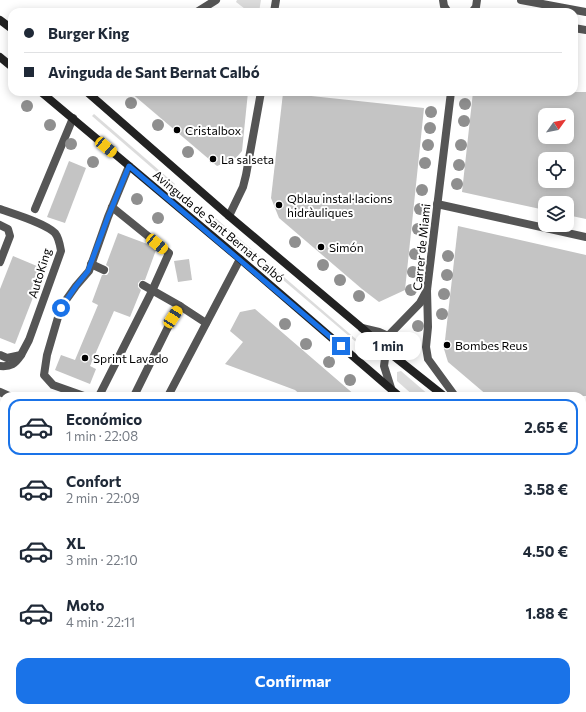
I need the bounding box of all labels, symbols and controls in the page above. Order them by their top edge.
text: Burger King [48,24,129,42]
text: Avinguda de Sant Bernat Calbó [48,63,260,81]
north arrow [538,108,574,144]
map controls [538,108,574,232]
place label: Cristalbox [185,123,242,137]
marker: Cristalbox [172,125,182,135]
car [93,135,119,159]
place label: La salseta [221,152,274,166]
button: locate [538,152,574,188]
marker: La salseta [208,154,218,164]
street label: Avinguda de Sant Bernat Calbó [151,167,287,285]
place label: Qblau instal·lacions hidràuliques [287,191,393,219]
button: layers [538,196,574,232]
marker: Qblau instal·lacions hidràuliques [274,200,284,210]
street label: Carrer de Miami [409,203,433,291]
car [144,232,170,256]
place label: Simón [329,240,364,254]
marker: Simón [316,242,326,252]
street label: AutoKing [25,246,53,300]
route start [52,299,70,317]
car [161,304,185,330]
callout: 1 min [355,332,421,360]
route end [332,337,350,355]
text: 1 min [373,338,403,354]
place label: Bombes Reus [455,338,528,352]
marker: Bombes Reus [442,340,452,350]
place label: Sprint Lavado [93,351,169,365]
marker: Sprint Lavado [80,353,90,363]
icon: car [18,409,54,445]
text: Económico [66,410,142,428]
text: 2.65 € [524,418,568,436]
text: 1 min · 22:08 [66,428,138,444]
icon: car [18,471,54,507]
text: Confort [66,472,121,490]
text: 3.58 € [524,480,568,498]
text: 2 min · 22:09 [66,490,140,506]
icon: car [18,533,54,569]
text: XL [66,534,85,552]
text: 4.50 € [523,542,568,560]
text: 3 min · 22:10 [66,552,138,568]
icon: car [18,595,54,631]
text: Moto [66,596,105,614]
text: 1.88 € [525,604,568,622]
text: 4 min · 22:11 [66,614,135,630]
button: Confirmar [16,658,570,704]

